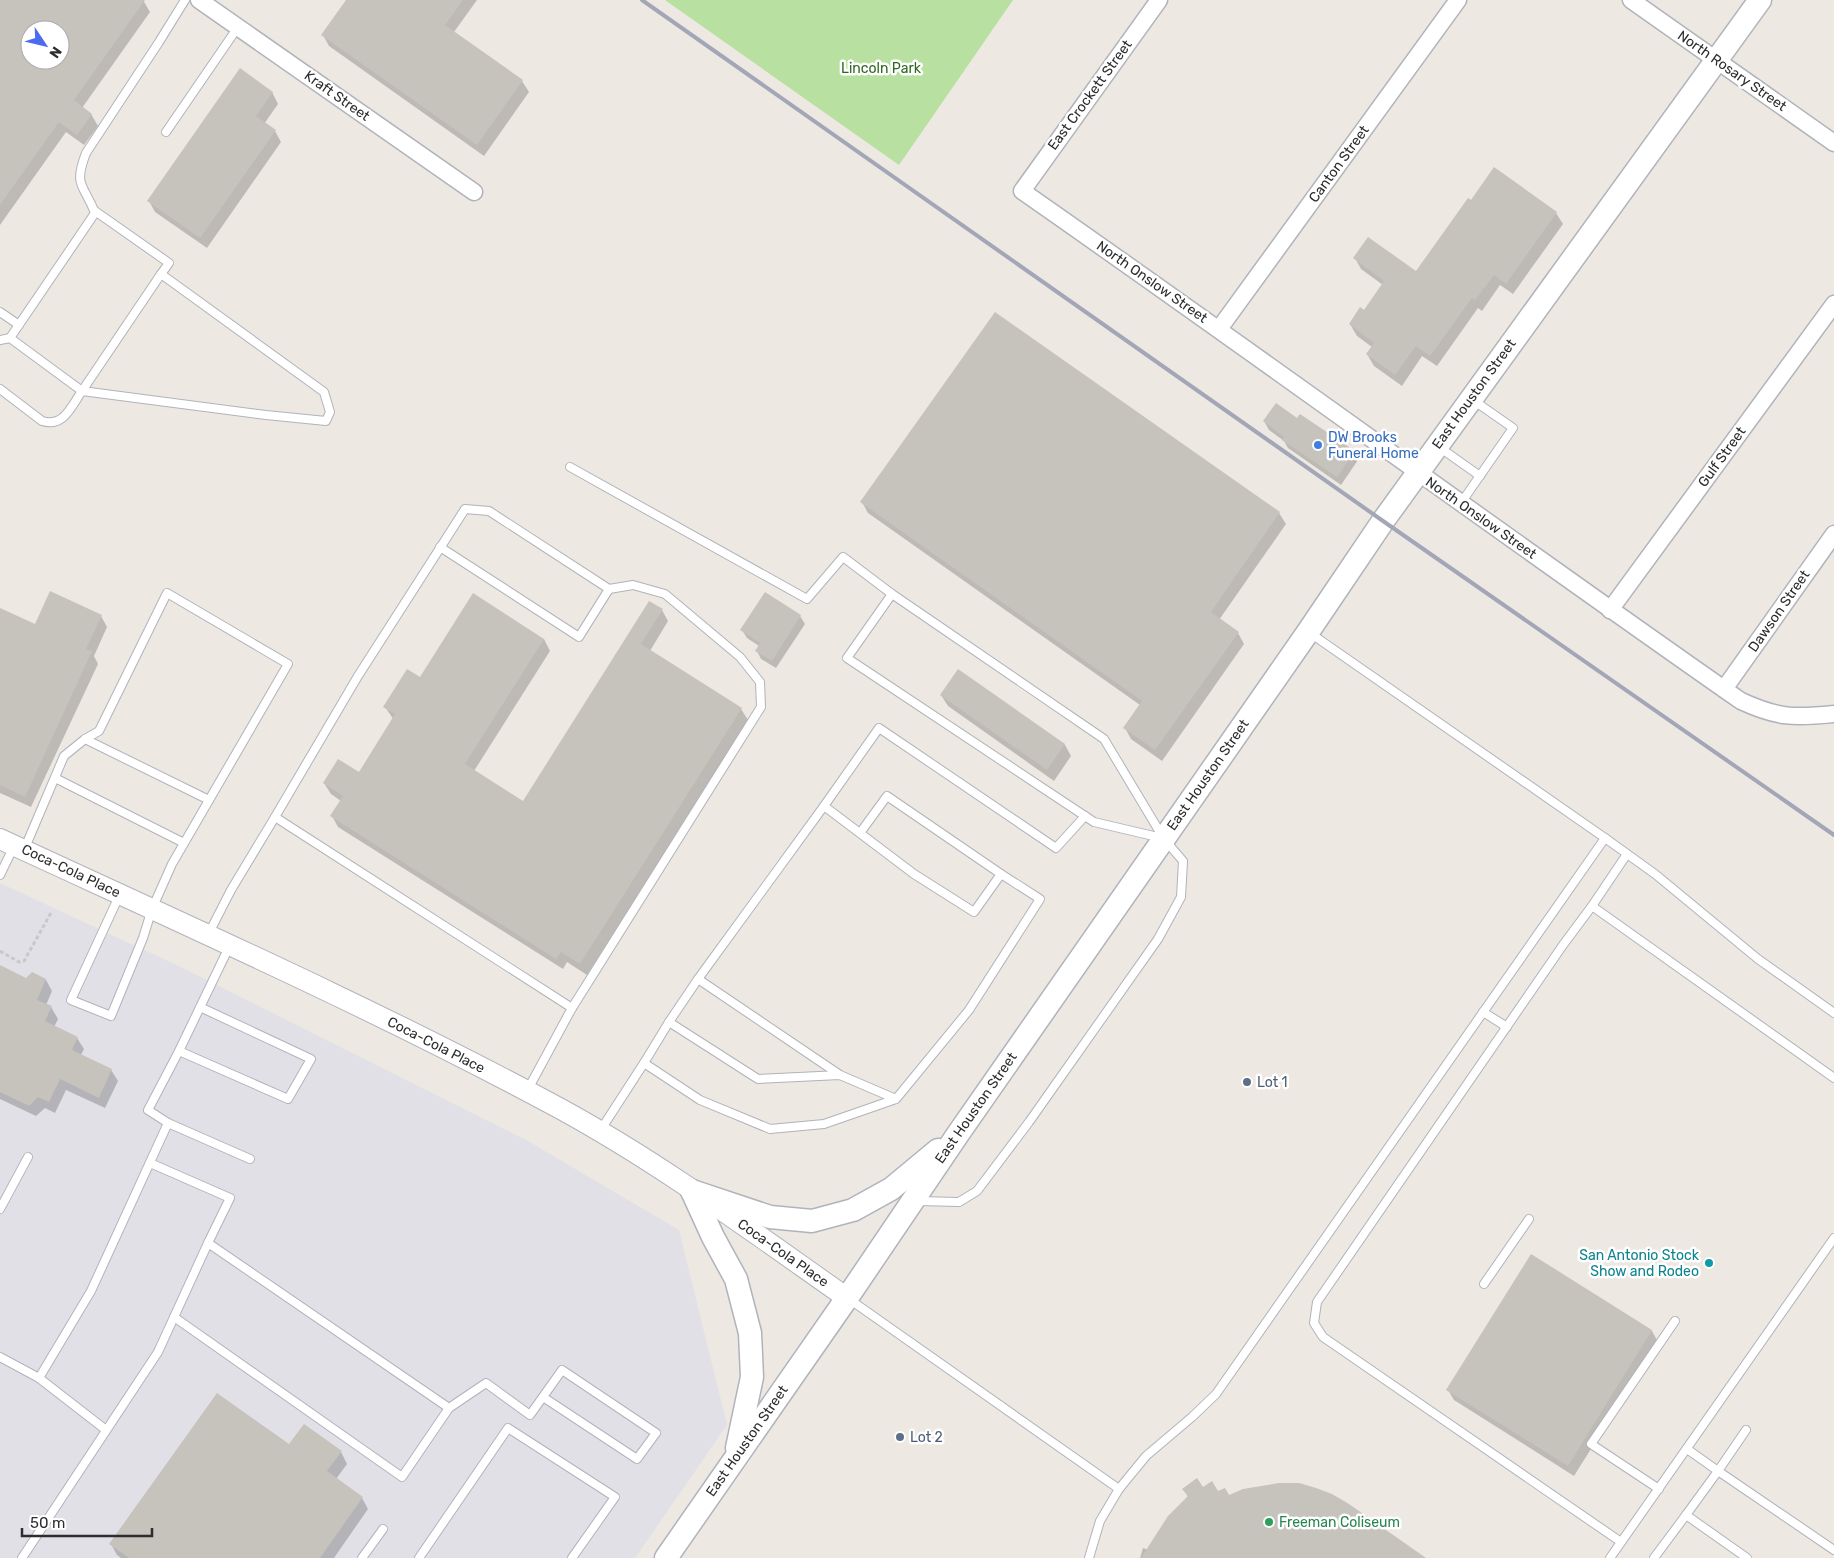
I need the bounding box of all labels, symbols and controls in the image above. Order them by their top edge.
north arrow [20,20,70,70]
street label: North Rosary Street [1674,27,1790,115]
street label: East Crockett Street [1044,36,1136,153]
text: N [45,43,65,61]
park label: Lincoln Park [841,60,922,77]
street label: Kraft Street [301,67,373,125]
street label: Canton Street [1305,122,1373,206]
street label: North Onslow Street [1093,237,1211,327]
street label: East Houston Street [1428,335,1520,452]
street label: Gulf Street [1694,423,1750,490]
place label: DW Brooks Funeral Home [1328,429,1419,462]
marker: DW Brooks Funeral Home [1312,439,1324,451]
street label: North Onslow Street [1422,473,1540,563]
street label: Dawson Street [1745,566,1814,655]
street label: East Houston Street [1163,716,1253,834]
street label: Coca-Cola Place [19,841,123,901]
street label: Coca-Cola Place [384,1013,488,1077]
street label: East Houston Street [931,1049,1021,1167]
place label: Lot 1 [1257,1074,1288,1091]
marker: Lot 1 [1241,1076,1253,1088]
street label: Coca-Cola Place [734,1215,832,1291]
place label: San Antonio Stock Show and Rodeo [1579,1247,1700,1280]
marker: San Antonio Stock Show and Rodeo [1703,1257,1715,1269]
street label: East Houston Street [702,1382,792,1500]
place label: Lot 2 [910,1429,943,1446]
marker: Lot 2 [894,1431,906,1443]
scale bar [22,1506,152,1538]
text: 50 m [30,1514,65,1532]
place label: Freeman Coliseum [1279,1514,1400,1531]
marker: Freeman Coliseum [1263,1516,1275,1528]

